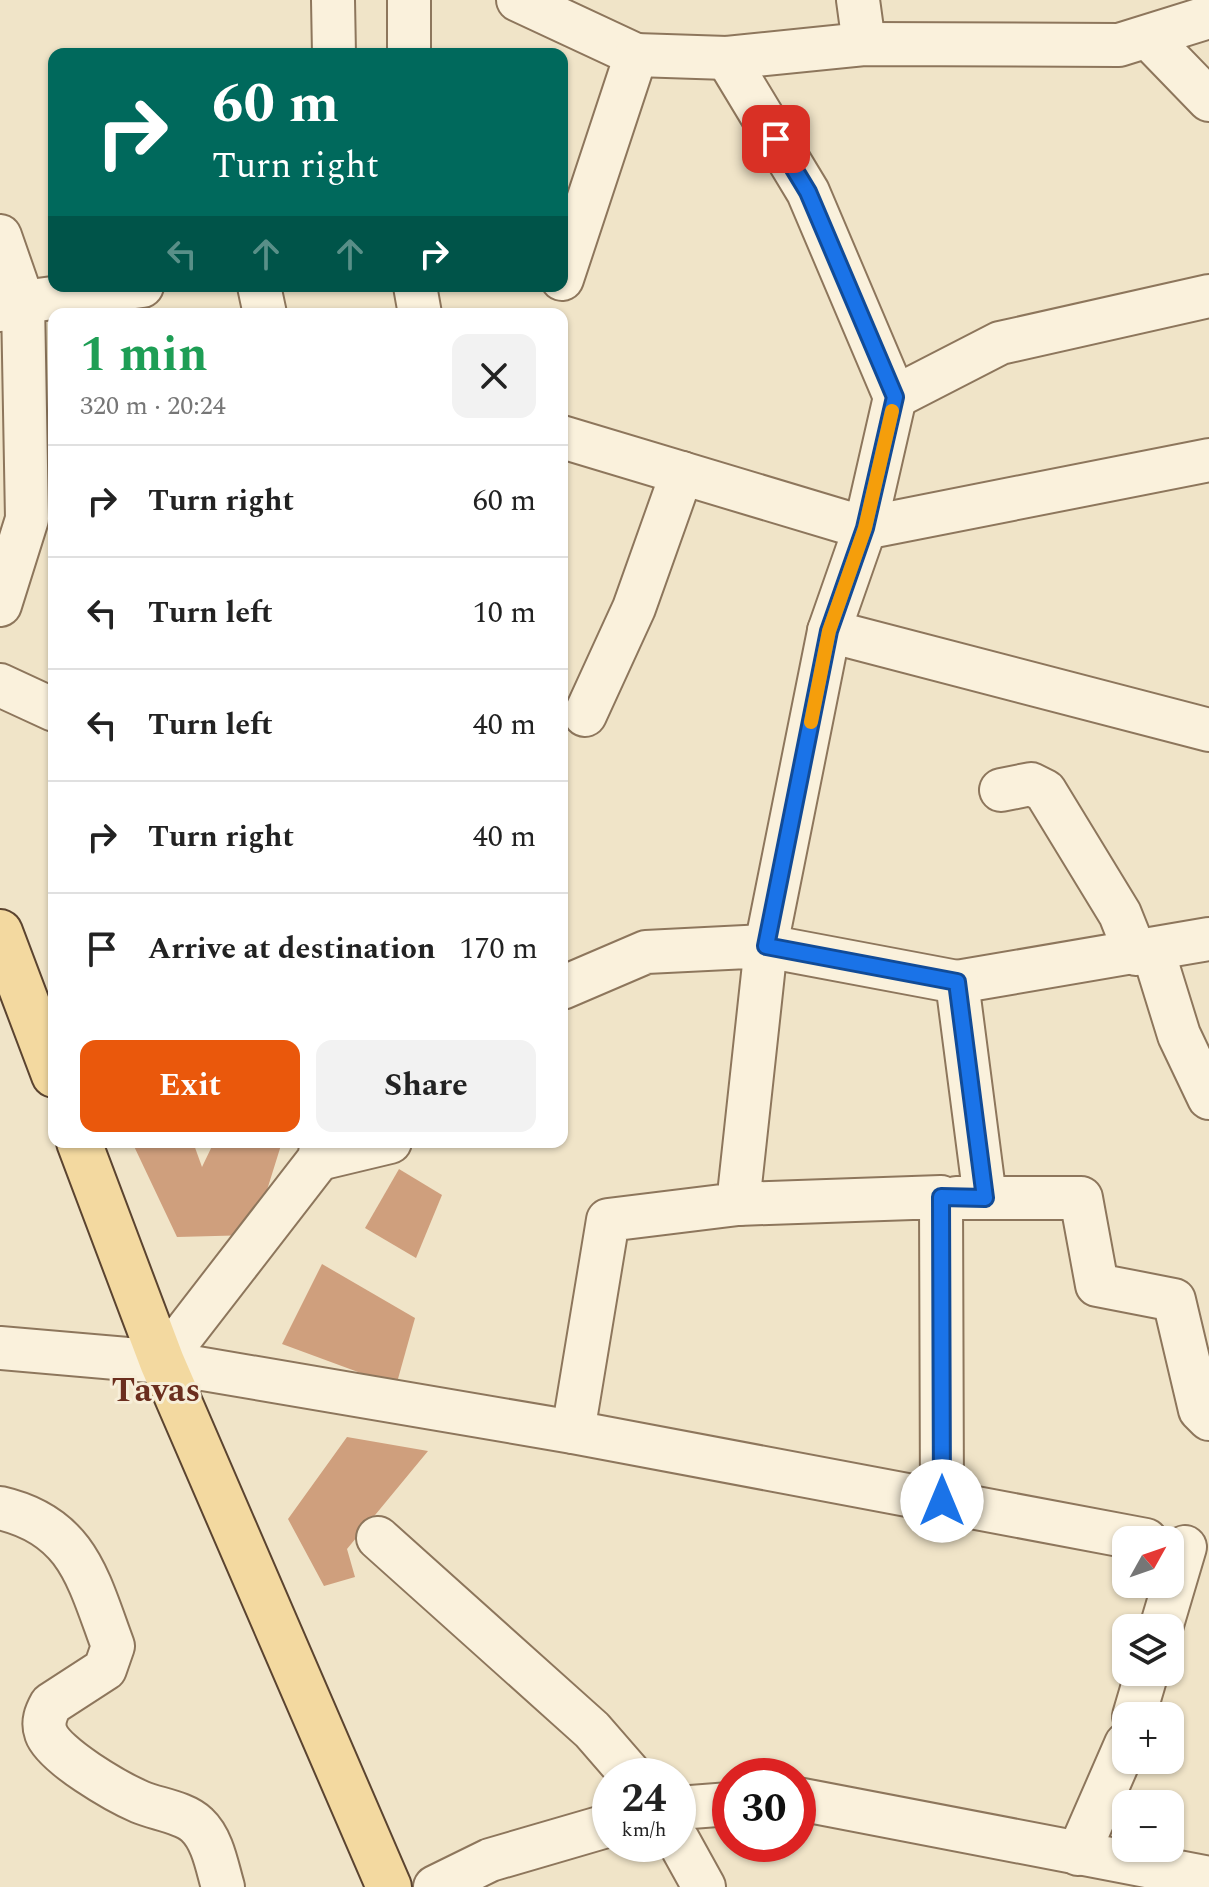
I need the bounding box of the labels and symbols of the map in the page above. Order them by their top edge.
pin [742,105,810,173]
district label: Tavas [112,1365,200,1417]
position arrow [900,1459,984,1543]
north arrow [1112,1526,1184,1598]
speed limit sign: 30 [712,1758,816,1862]

